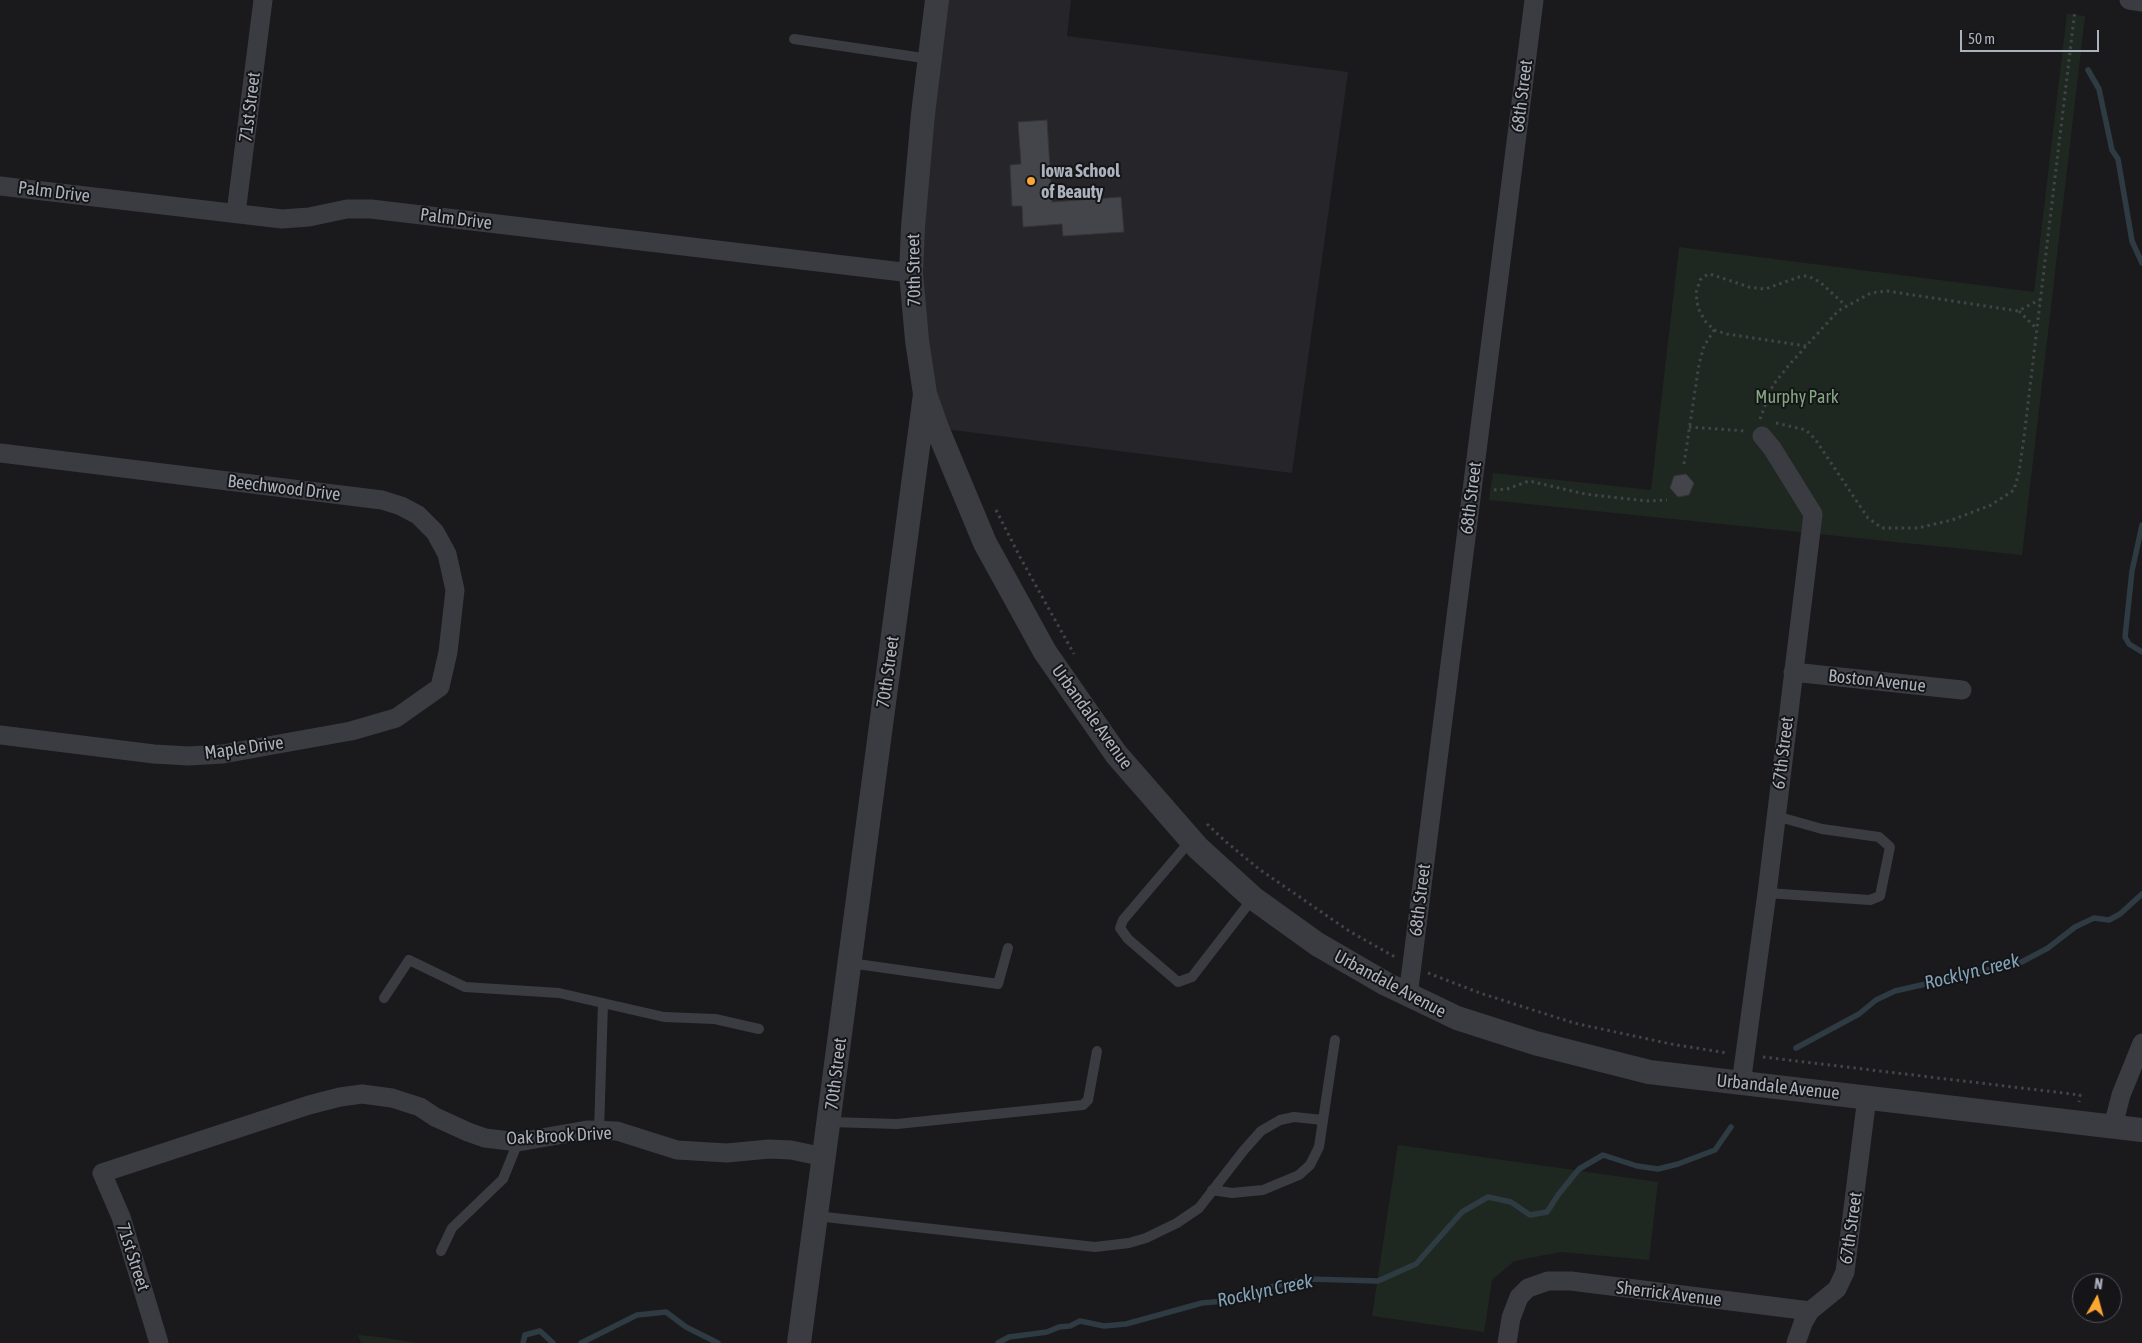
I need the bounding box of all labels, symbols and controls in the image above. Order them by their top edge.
scale bar [1962,20,2101,52]
text: 50 m [1968,30,1995,47]
street label: 68th Street [1507,59,1537,133]
street label: 71st Street [235,71,265,143]
place label: Iowa School of Beauty [1041,160,1120,202]
marker: Iowa School of Beauty [1025,175,1037,187]
street label: Palm Drive [17,177,91,207]
street label: Palm Drive [419,204,493,234]
street label: 70th Street [903,233,925,307]
park label: Murphy Park [1755,386,1839,408]
street label: 68th Street [1456,461,1486,535]
street label: Beechwood Drive [226,470,342,506]
street label: 70th Street [872,634,904,710]
street label: Urbandale Avenue [1047,661,1137,773]
street label: Boston Avenue [1827,665,1927,697]
street label: 67th Street [1768,716,1798,790]
street label: Maple Drive [203,732,285,764]
street label: 68th Street [1405,863,1435,937]
street label: Urbandale Avenue [1330,945,1450,1023]
water label: Rocklyn Creek [1922,949,2022,995]
street label: 70th Street [821,1037,851,1111]
street label: Urbandale Avenue [1715,1070,1841,1104]
street label: Oak Brook Drive [506,1122,612,1150]
street label: 67th Street [1835,1190,1867,1266]
street label: 71st Street [112,1220,154,1294]
water label: Rocklyn Creek [1215,1270,1315,1312]
north arrow [2072,1273,2122,1323]
text: N [2094,1276,2104,1293]
street label: Sherrick Avenue [1615,1277,1723,1311]

